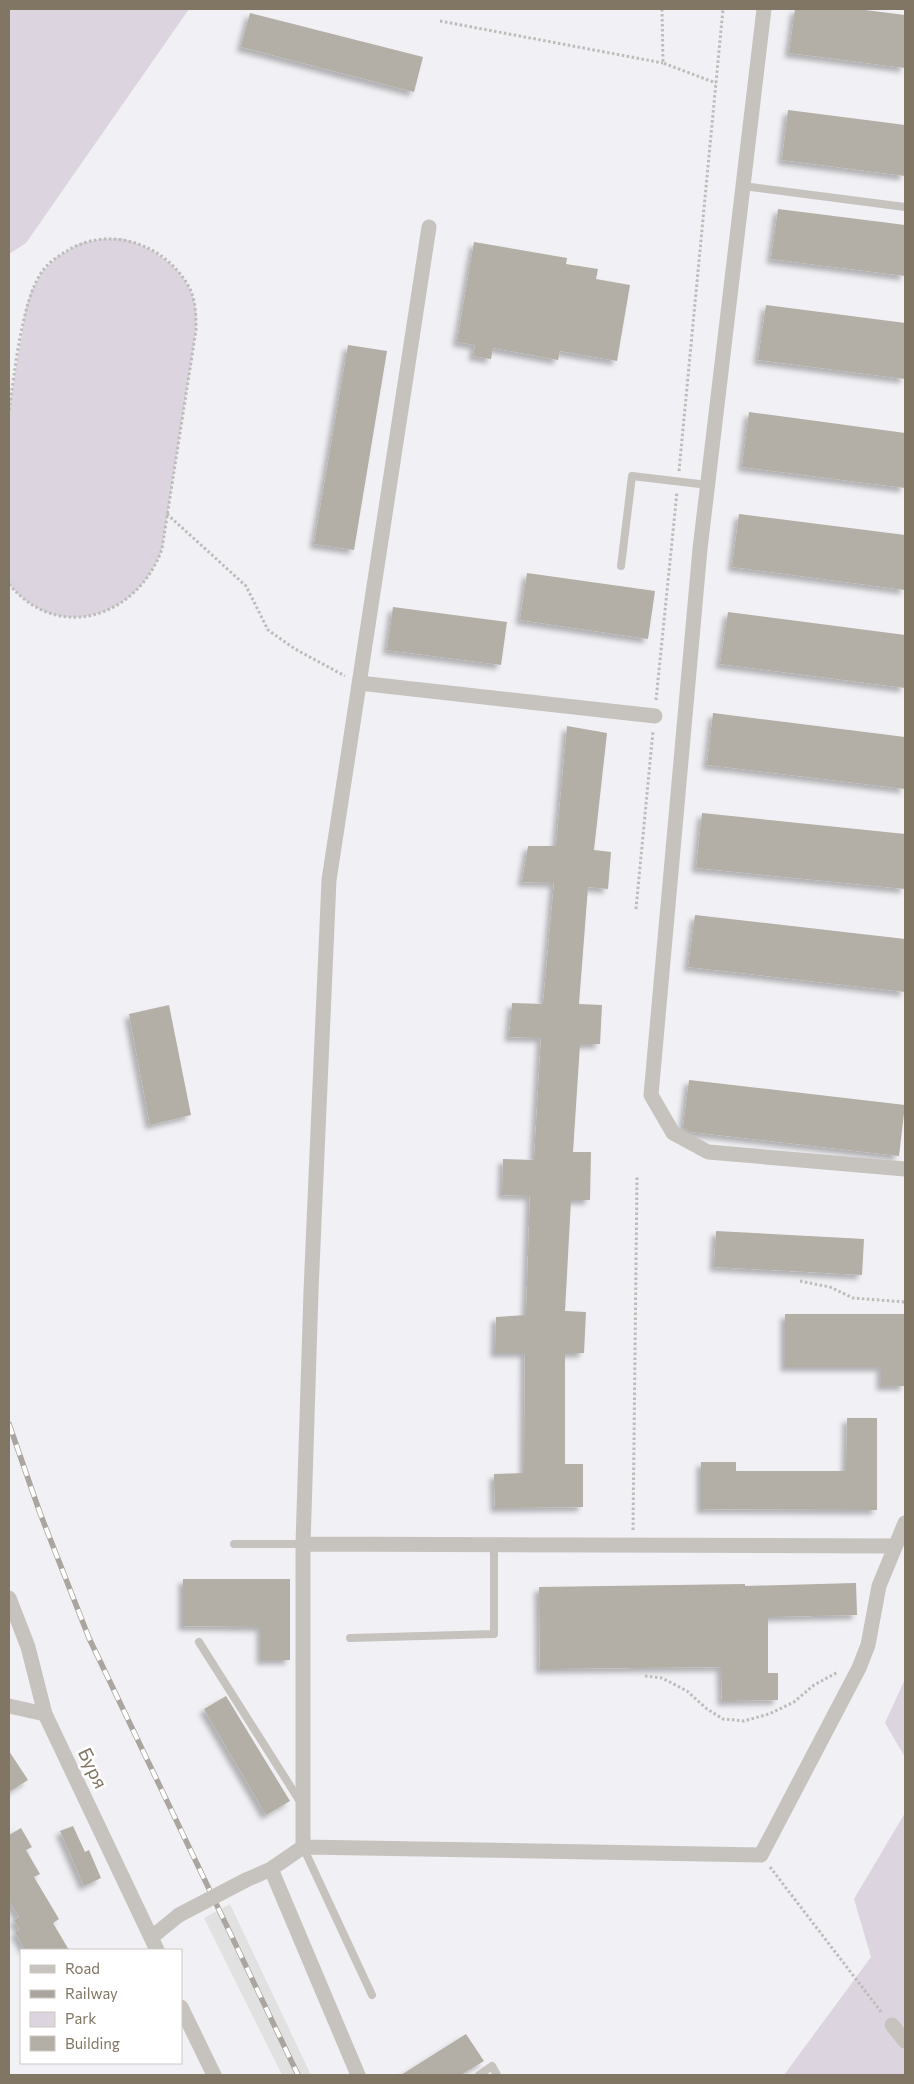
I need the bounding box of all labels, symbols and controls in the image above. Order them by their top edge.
street label: Буря [74,1744,113,1792]
legend [20,1949,182,2064]
text: Road [65,1959,100,1977]
text: Railway [65,1984,118,2002]
text: Park [65,2009,96,2027]
text: Building [65,2034,120,2052]

